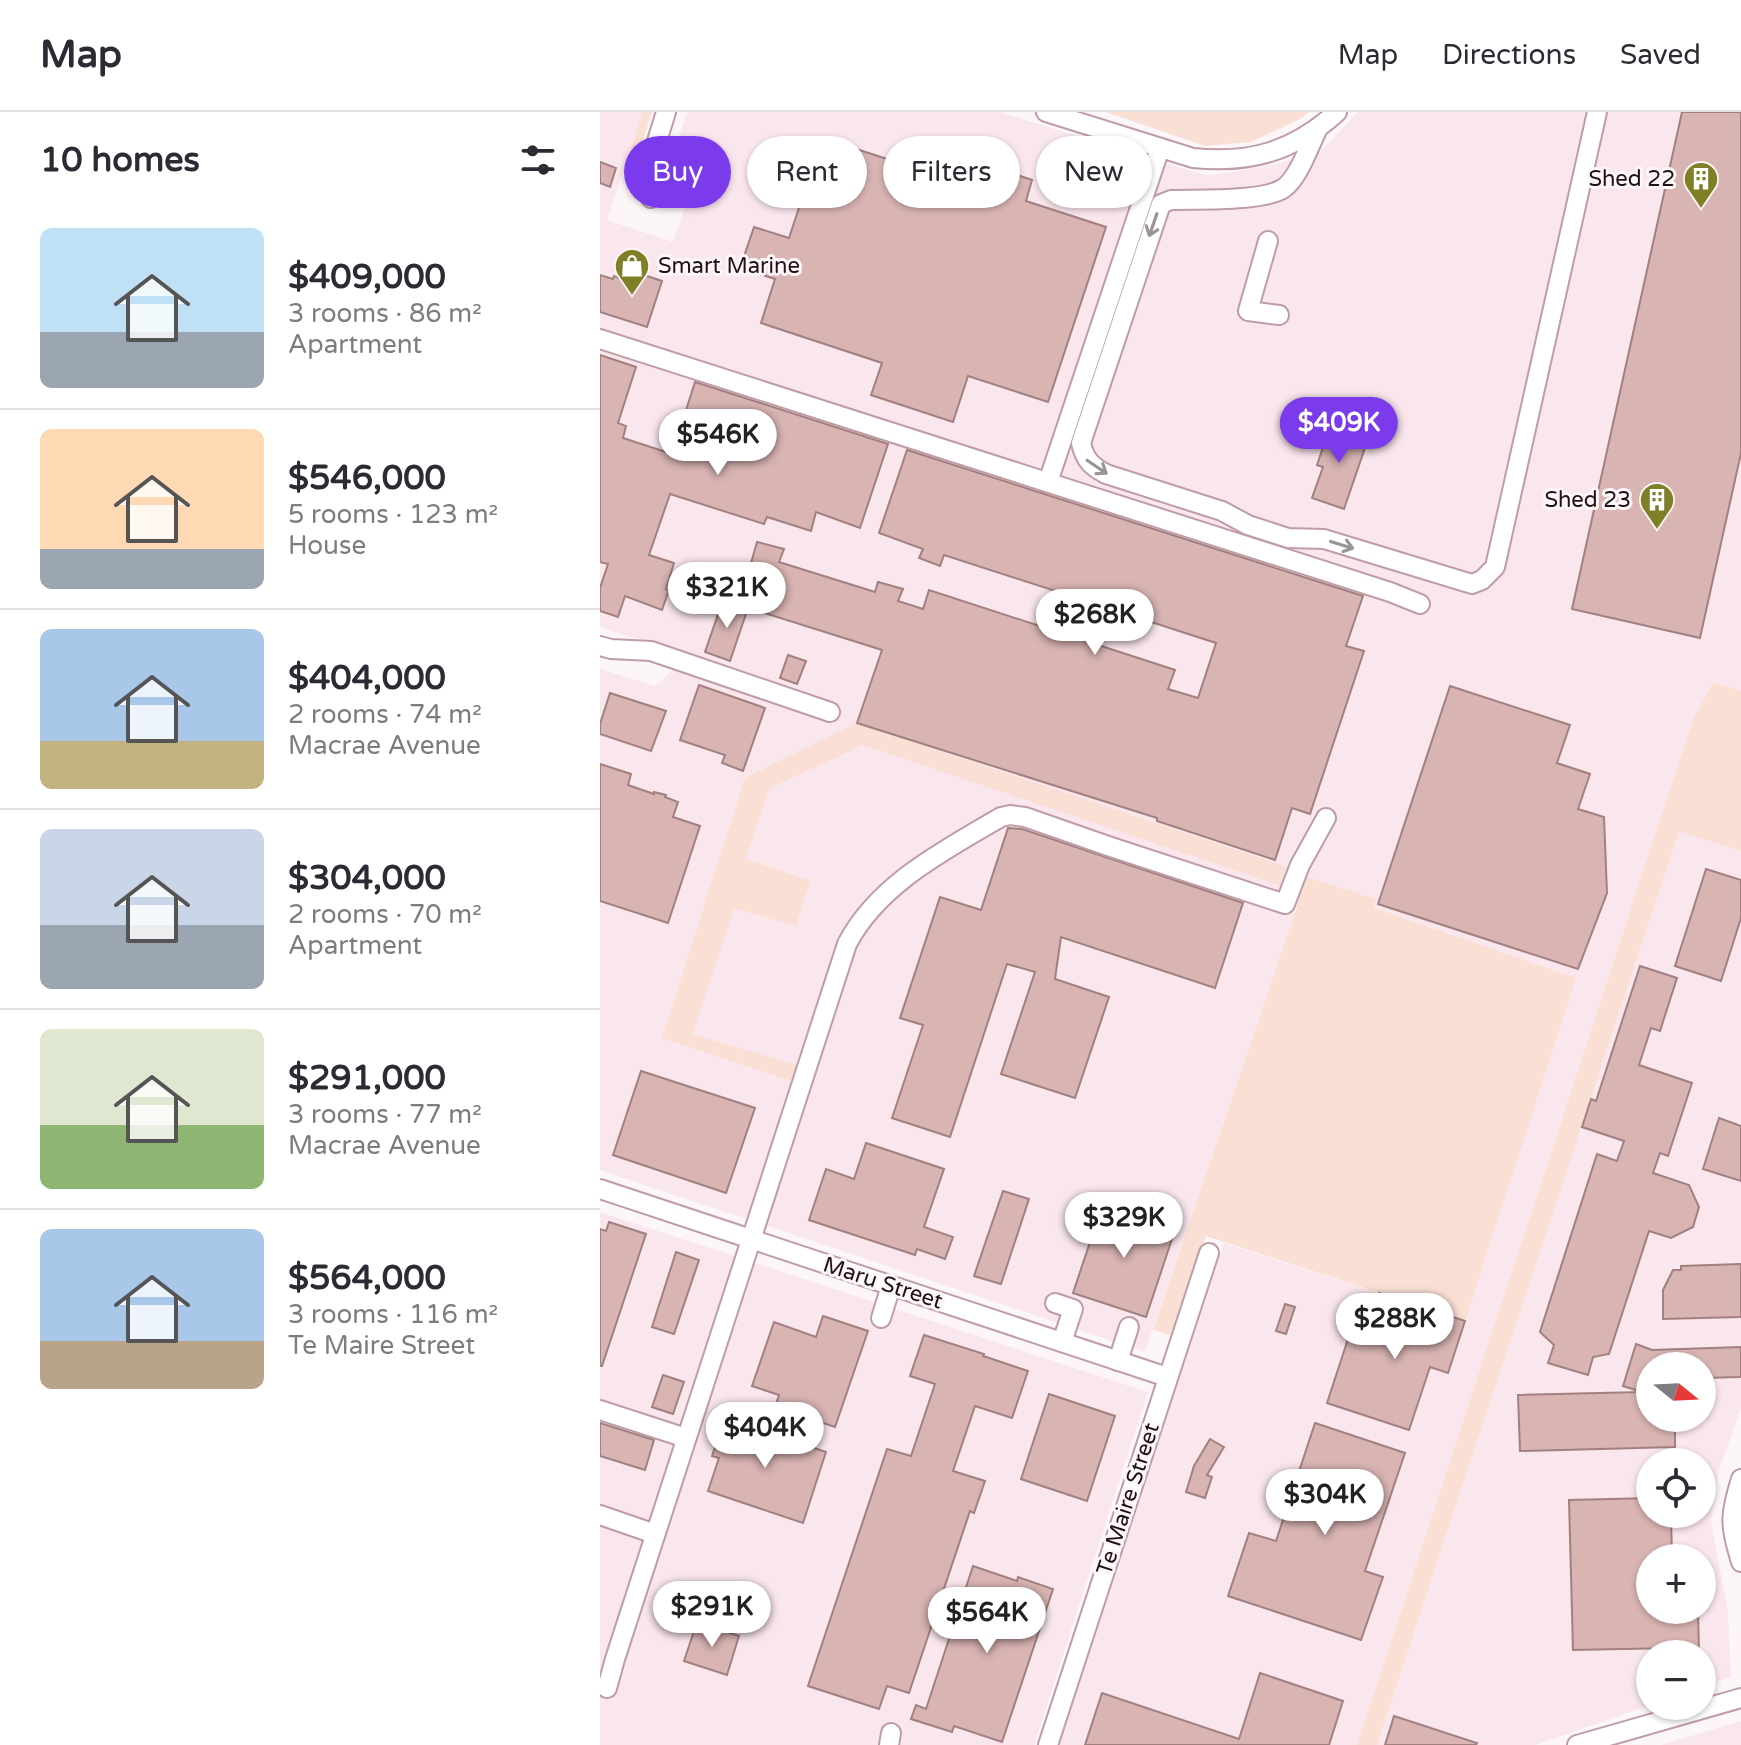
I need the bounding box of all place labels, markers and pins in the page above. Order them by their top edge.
building icon: Shed 22 [1682,160,1720,210]
place label: Shed 22 [1589,166,1675,192]
shop icon: Smart Marine [613,247,651,297]
place label: Smart Marine [658,253,800,279]
pin: $409K [1283,397,1395,465]
pin: $546K [662,409,774,477]
building icon: Shed 23 [1638,481,1676,531]
place label: Shed 23 [1545,487,1631,513]
pin: $321K [671,562,783,630]
pin: $268K [1039,589,1151,657]
pin: $329K [1068,1192,1180,1260]
pin: $288K [1339,1293,1451,1361]
pin: $404K [709,1402,821,1470]
pin: $304K [1269,1469,1381,1537]
pin: $291K [656,1581,768,1649]
pin: $564K [931,1587,1043,1655]

